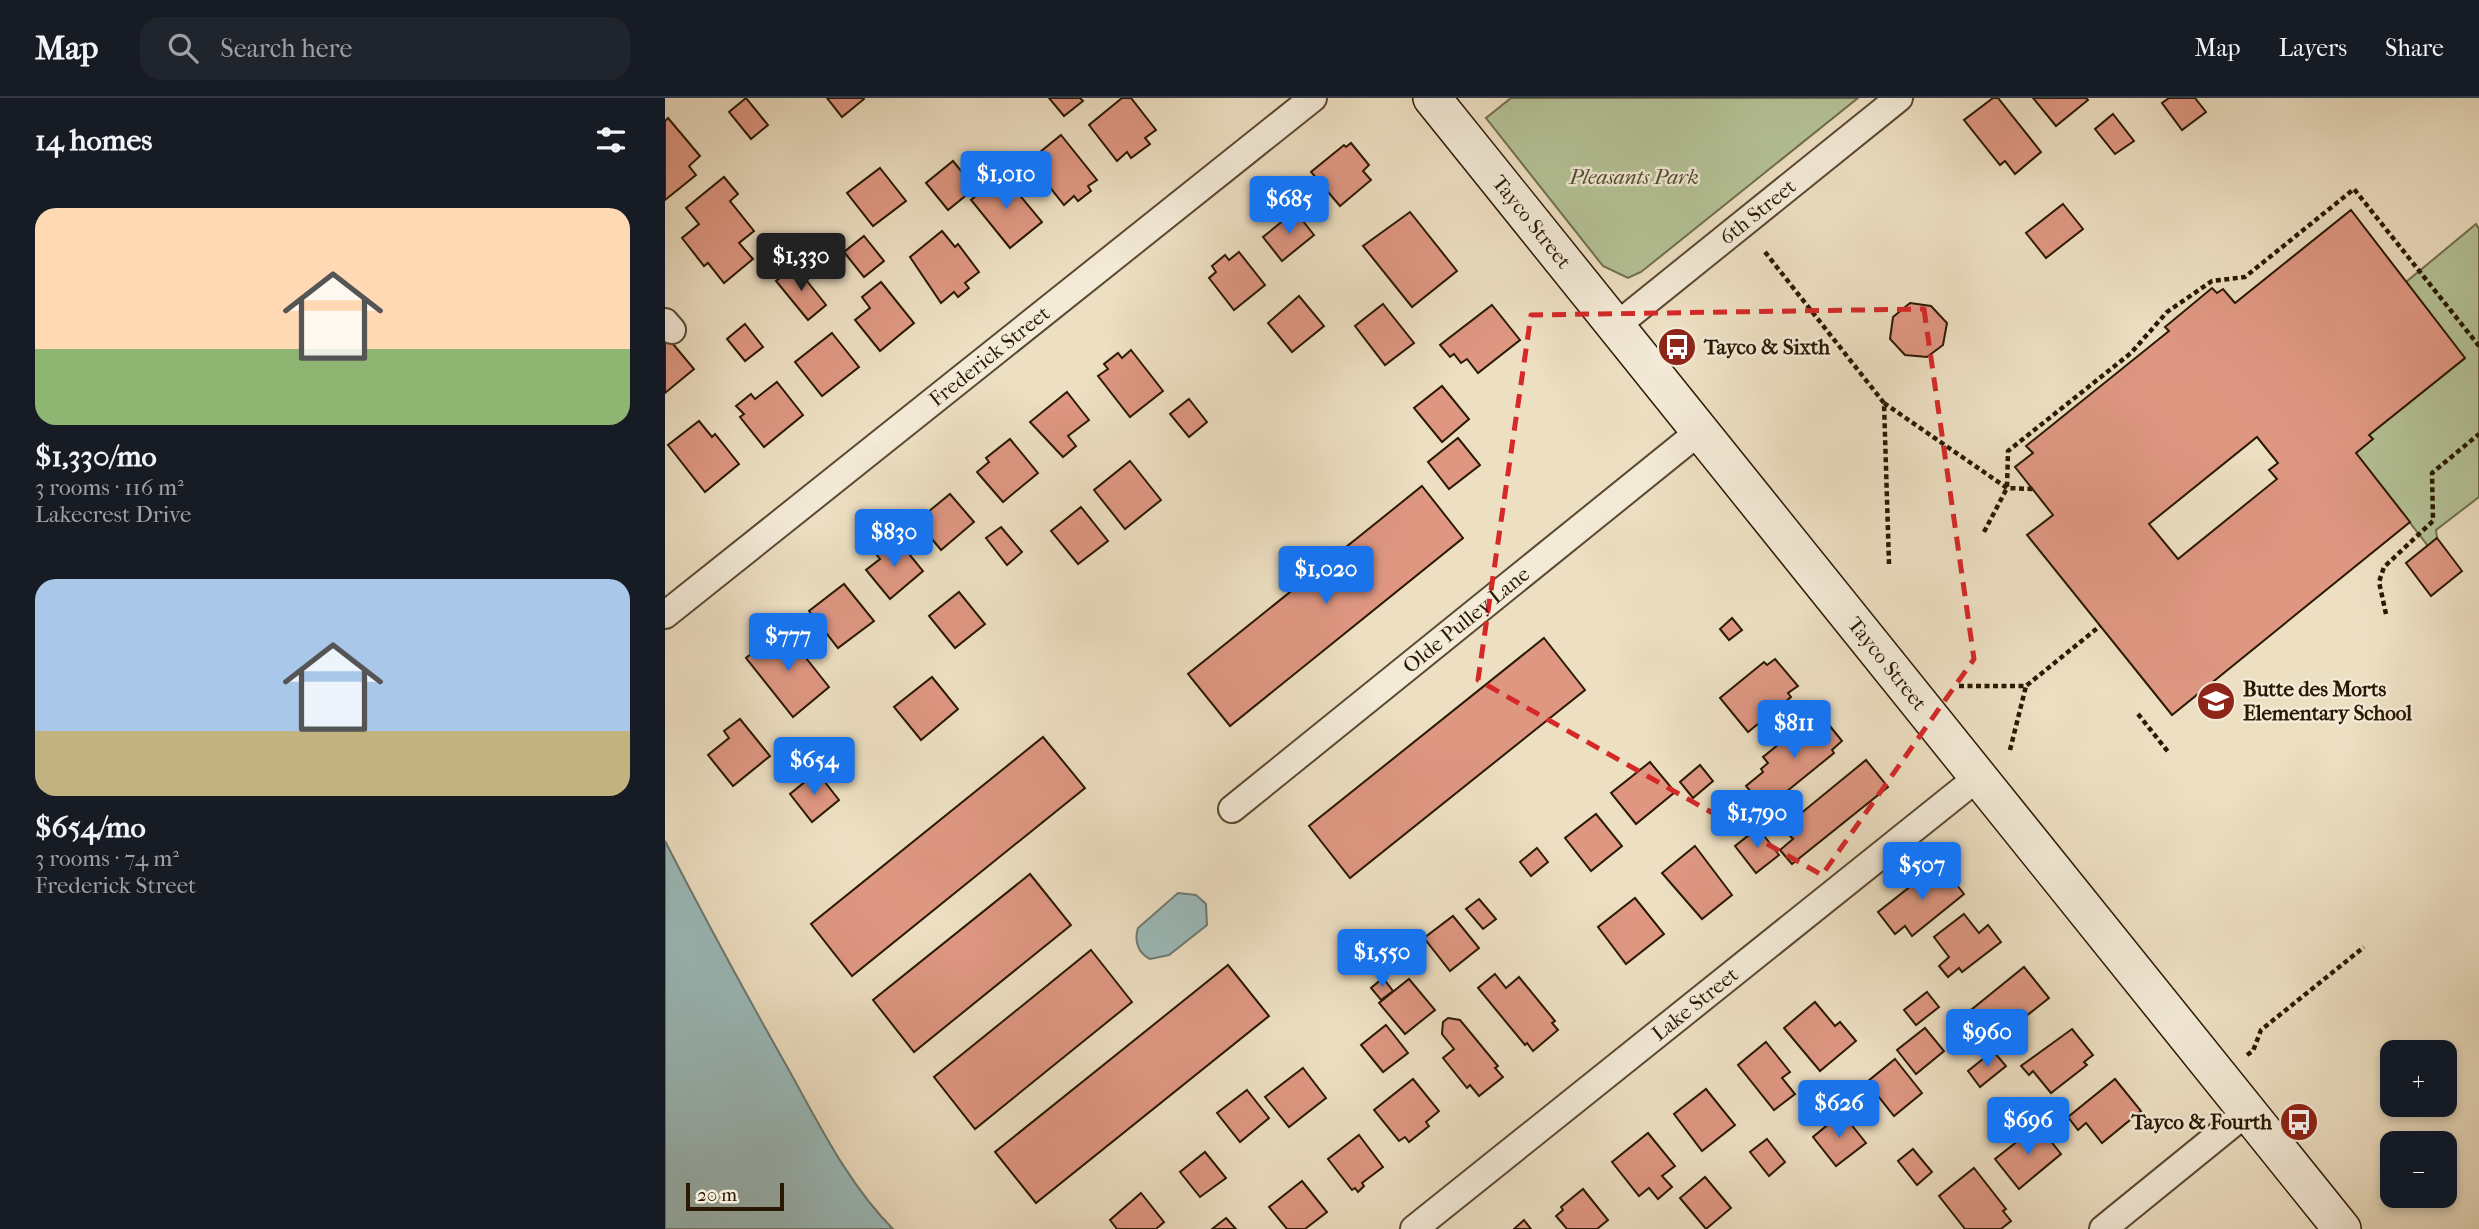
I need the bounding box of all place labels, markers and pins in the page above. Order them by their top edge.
pin: $1,010 [949,152,1063,211]
pin: $685 [1248,176,1330,236]
pin: $1,330 [744,234,858,293]
bus stop icon: Tayco & Sixth [1656,326,1698,368]
place label: Tayco & Sixth [1703,335,1830,359]
pin: $830 [853,510,935,569]
pin: $1,020 [1269,546,1383,606]
pin: $777 [747,614,829,673]
place label: Butte des Morts Elementary School [2243,677,2412,725]
school or university icon: Butte des Morts Elementary School [2195,680,2237,722]
pin: $811 [1753,700,1835,760]
pin: $654 [773,738,855,797]
pin: $1,790 [1700,790,1814,850]
pin: $507 [1881,842,1963,902]
pin: $1,550 [1325,930,1439,989]
pin: $960 [1946,1010,2028,1069]
pin: $626 [1798,1080,1880,1140]
pin: $696 [1987,1098,2069,1157]
bus stop icon: Tayco & Fourth [2278,1101,2320,1143]
place label: Tayco & Fourth [2130,1110,2272,1134]

